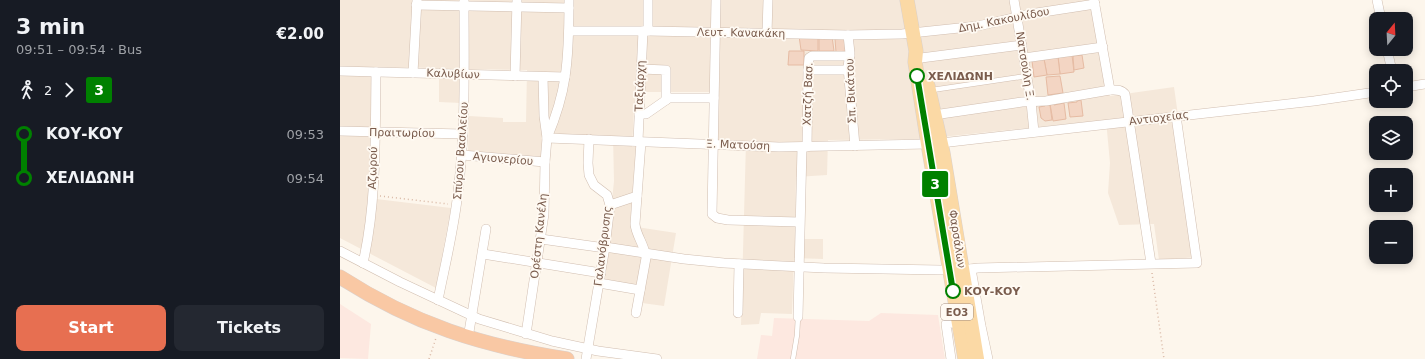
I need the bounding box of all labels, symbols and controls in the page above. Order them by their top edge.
street label: Δημ. Κακουλίδου [957,5,1051,35]
north arrow [1369,12,1413,56]
map controls [1369,12,1413,264]
text: 3 min [16,14,85,39]
text: €2.00 [277,25,324,43]
street label: Λευτ. Κανακάκη [697,26,785,40]
street label: Νατσούλη Ξ. [1013,31,1037,101]
text: 09:51 – 09:54 · Bus [16,42,142,57]
street label: Σπ. Βικάτου [843,58,859,124]
street label: Ταξιάρχη [633,60,647,113]
street label: Χατζή Βασ. [800,62,816,126]
button: locate [1369,64,1413,108]
street label: Καλυβίων [426,67,480,81]
marker: ΧΕΛΙΔΩΝΗ [909,68,925,84]
place label: ΧΕΛΙΔΩΝΗ [928,70,993,83]
icon: walk [16,79,38,101]
icon: forward [58,79,80,101]
text: 3 [94,82,104,98]
text: 2 [44,83,52,98]
street label: Σπύρου Βασιλείου [451,102,471,200]
street label: Αντιοχείας [1128,108,1190,128]
button: layers [1369,116,1413,160]
text: ΚΟΥ-ΚΟΥ [46,125,123,143]
street label: Πραιτωρίου [369,126,435,140]
text: 09:53 [287,127,324,142]
street label: Ξ. Ματούση [706,137,770,153]
street label: Αζωρού [366,146,380,190]
street label: Αγιονερίου [472,150,534,168]
button: + [1369,168,1413,212]
text: ΧΕΛΙΔΩΝΗ [46,169,134,187]
text: 09:54 [287,171,324,186]
line badge: 3 [922,171,948,197]
text: 3 [930,176,940,192]
street label: Ορέστη Κανέλη [528,193,550,279]
street label: Γαλανόβρυσης [592,205,614,287]
street label: Φαρσάλων [946,209,968,269]
button: − [1369,220,1413,264]
marker: ΚΟΥ-ΚΟΥ [945,283,961,299]
place label: ΚΟΥ-ΚΟΥ [964,285,1021,298]
road number: ΕΟ3 [941,304,973,320]
button: Start [16,305,166,351]
button: Tickets [174,305,324,351]

